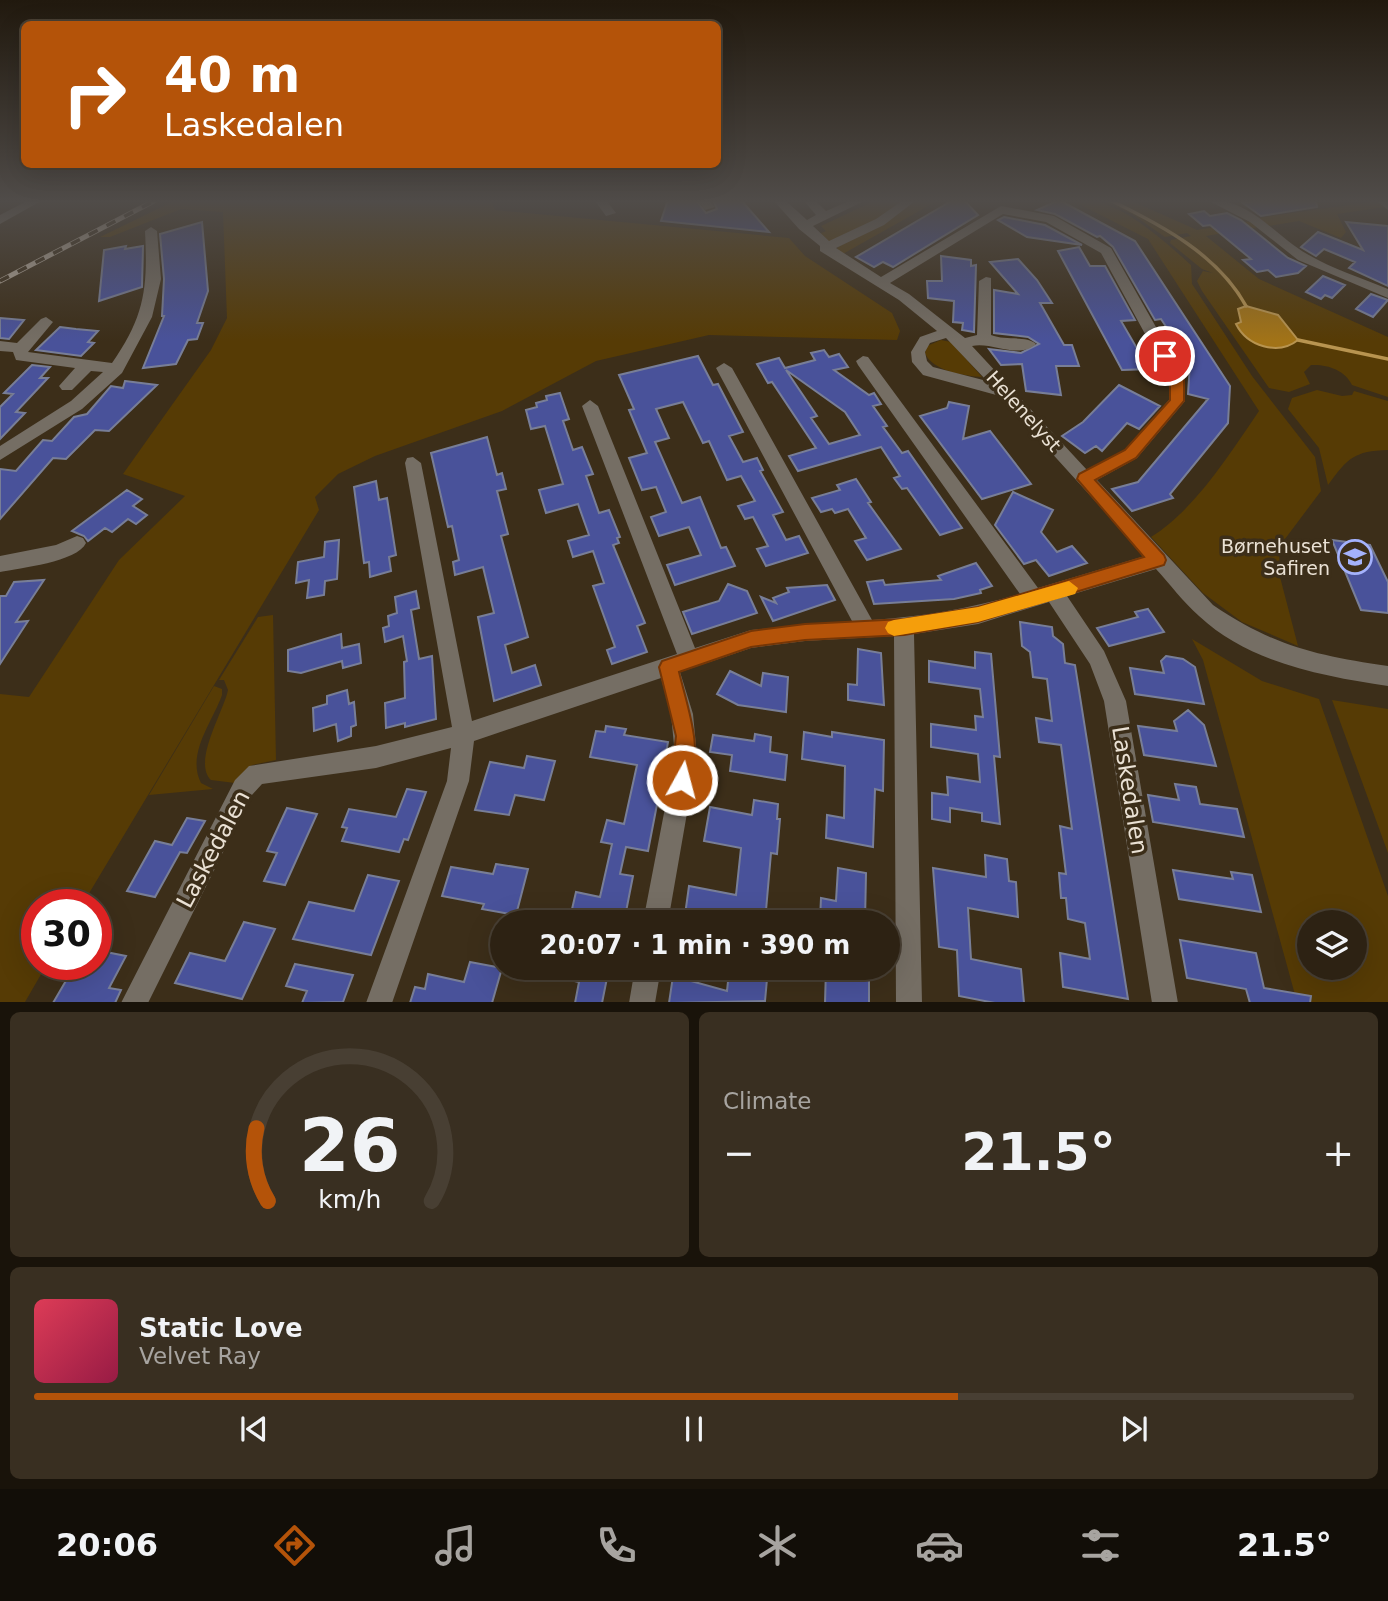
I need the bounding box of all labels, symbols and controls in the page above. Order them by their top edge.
text: 40 m [164,47,300,104]
icon: right [49,49,140,140]
text: Laskedalen [164,106,344,144]
pin [1135,326,1195,386]
icon: arrive [1146,337,1184,375]
street label: Helenelyst [982,366,1066,456]
place label: Børnehuset Safiren [1221,535,1330,579]
school or university icon: Børnehuset Safiren [1336,538,1374,576]
street label: Laskedalen [1107,724,1153,856]
position arrow [645,743,719,817]
street label: Laskedalen [171,786,255,912]
speed limit sign: 30 [21,889,112,980]
map controls [1297,910,1367,980]
button: layers [1297,910,1367,980]
text: 20:07 · 1 min · 390 m [540,930,850,960]
text: Climate [723,1088,812,1114]
text: 26 [299,1103,400,1188]
text: 21.5° [961,1122,1116,1182]
text: − [723,1131,755,1175]
text: + [1322,1131,1354,1175]
text: km/h [318,1184,381,1213]
text: Static Love [139,1313,303,1343]
text: Velvet Ray [139,1343,261,1369]
icon: previous [235,1410,273,1448]
icon: pause [675,1410,713,1448]
icon: next [1115,1410,1153,1448]
icon: directions [270,1521,319,1570]
icon: music [431,1521,480,1570]
icon: phone [592,1521,641,1570]
icon: climate [753,1521,802,1570]
icon: car [915,1521,964,1570]
icon: filters [1076,1521,1125,1570]
text: 20:06 [56,1526,158,1564]
text: 21.5° [1237,1526,1332,1564]

